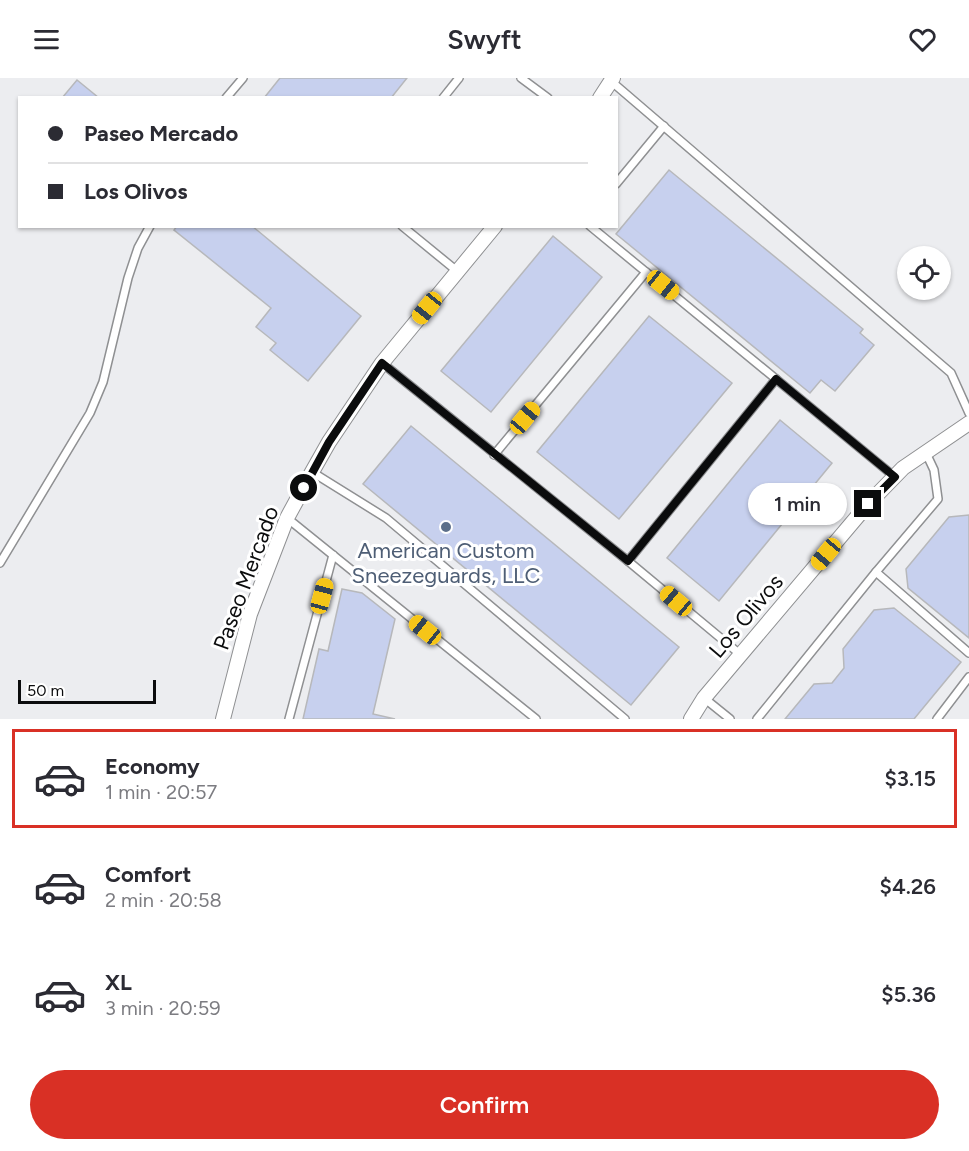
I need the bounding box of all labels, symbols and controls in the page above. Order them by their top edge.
icon: menu [30,23,63,56]
text: Swyft [447,23,522,56]
icon: heart [906,23,939,56]
text: Paseo Mercado [84,120,238,147]
text: Los Olivos [84,178,188,205]
map controls [897,246,951,300]
button: locate [897,246,951,300]
car [643,267,683,303]
car [409,288,445,328]
car [507,398,543,438]
route start [290,474,317,501]
callout: 1 min [748,483,847,525]
route end [854,490,881,517]
text: 1 min [774,492,821,516]
street label: Paseo Mercado [207,502,285,654]
marker: American Custom Sneezeguards, LLC [439,520,453,534]
car [808,534,844,574]
place label: American Custom Sneezeguards, LLC [352,537,541,589]
street label: Los Olivos [703,569,789,663]
car [309,576,335,616]
car [656,583,696,619]
car [405,612,445,648]
scale bar [18,677,156,704]
text: 50 m [27,681,64,700]
icon: car [33,752,87,806]
text: Economy [105,753,200,780]
text: $3.15 [885,765,936,792]
text: 1 min · 20:57 [105,780,217,804]
icon: car [33,860,87,914]
text: Comfort [105,861,191,888]
text: $4.26 [880,873,936,900]
text: 2 min · 20:58 [105,888,222,912]
icon: car [33,968,87,1022]
text: XL [105,969,132,996]
text: $5.36 [881,981,936,1008]
text: 3 min · 20:59 [105,996,220,1020]
button: Confirm [30,1070,939,1139]

